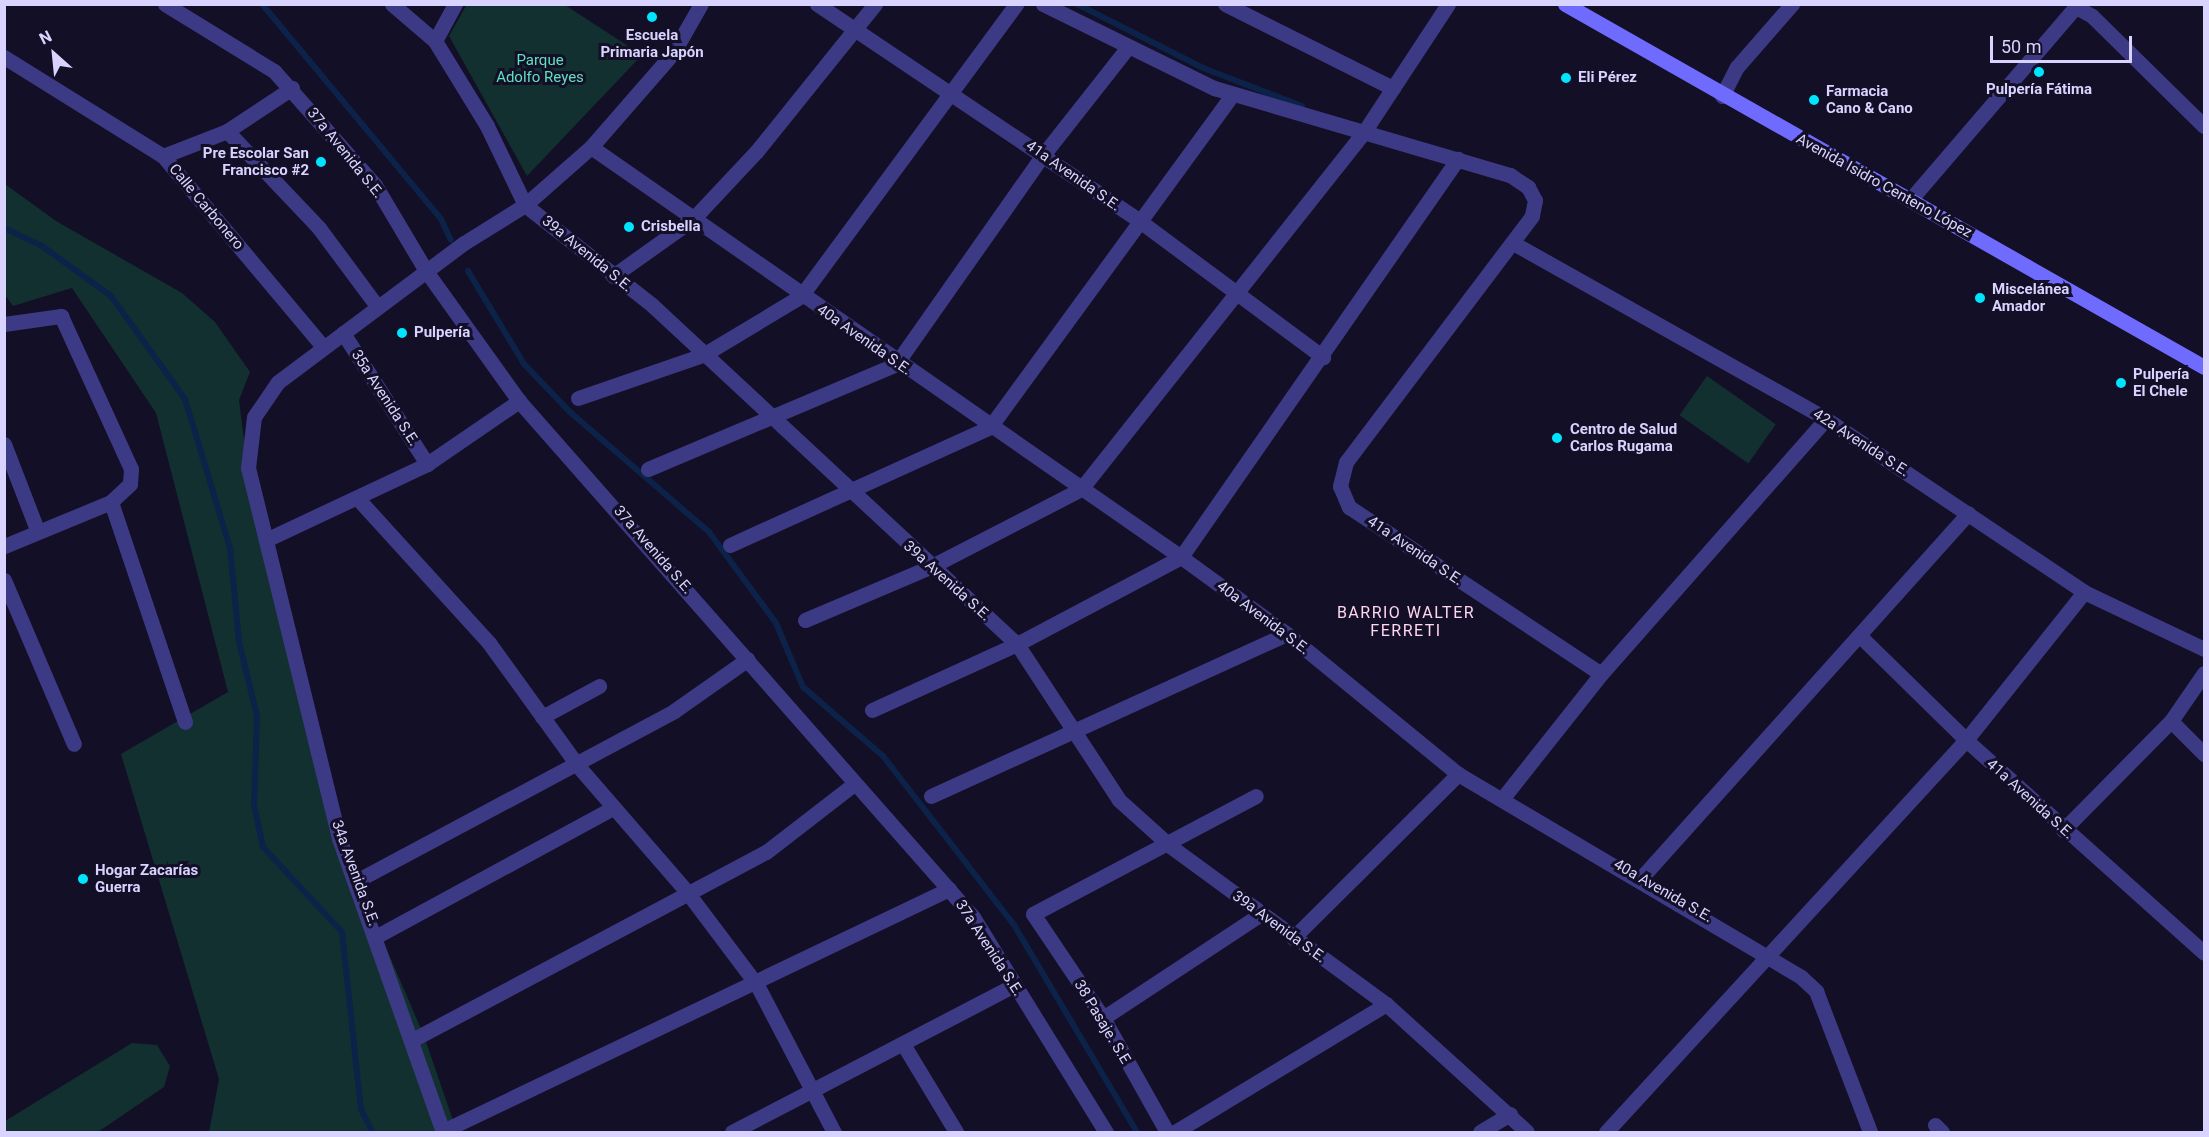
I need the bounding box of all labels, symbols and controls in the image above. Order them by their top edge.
marker: Escuela Primaria Japón [645,10,659,24]
north arrow [24,24,84,84]
scale bar [1993,24,2136,62]
text: N [36,26,55,49]
place label: Escuela Primaria Japón [600,26,704,61]
text: 50 m [2001,36,2041,57]
park label: Parque Adolfo Reyes [496,51,584,86]
marker: Pulpería Fátima [2032,65,2046,79]
place label: Eli Pérez [1578,69,1637,87]
marker: Eli Pérez [1559,71,1573,85]
place label: Pulpería Fátima [1986,81,2092,99]
place label: Farmacia Cano & Cano [1826,82,1913,117]
marker: Farmacia Cano & Cano [1807,93,1821,107]
street label: 37a Avenida S.E. [303,104,387,202]
street label: Avenida Isidro Centeno López [1793,130,1975,242]
street label: 41a Avenida S.E. [1022,137,1124,215]
place label: Pre Escolar San Francisco #2 [203,144,309,179]
marker: Pre Escolar San Francisco #2 [314,155,328,169]
street label: Calle Carbonero [165,160,247,254]
street label: 39a Avenida S.E. [538,212,636,296]
place label: Crisbella [641,218,700,236]
marker: Crisbella [622,220,636,234]
place label: Miscelánea Amador [1992,280,2069,315]
marker: Miscelánea Amador [1973,291,1987,305]
street label: 40a Avenida S.E. [813,301,915,379]
place label: Pulpería [414,324,470,342]
marker: Pulpería [395,326,409,340]
street label: 35a Avenida S.E. [347,347,423,449]
place label: Pulpería El Chele [2133,365,2189,400]
marker: Pulpería El Chele [2114,376,2128,390]
street label: 42a Avenida S.E. [1810,405,1912,481]
place label: Centro de Salud Carlos Rugama [1570,420,1677,455]
marker: Centro de Salud Carlos Rugama [1548,429,1566,447]
street label: 37a Avenida S.E. [610,502,696,598]
street label: 41a Avenida S.E. [1364,513,1466,589]
street label: 39a Avenida S.E. [900,537,994,625]
street label: 40a Avenida S.E. [1213,577,1313,659]
district label: BARRIO WALTER FERRETI [1337,603,1475,641]
street label: 41a Avenida S.E. [1983,755,2077,843]
street label: 34a Avenida S.E. [328,818,382,928]
street label: 40a Avenida S.E. [1610,855,1716,927]
place label: Hogar Zacarías Guerra [95,861,198,896]
marker: Hogar Zacarías Guerra [76,872,90,886]
street label: 39a Avenida S.E. [1229,887,1329,967]
street label: 37a Avenida S.E. [951,897,1027,999]
street label: 38 Pasaje. S.E [1070,977,1134,1067]

